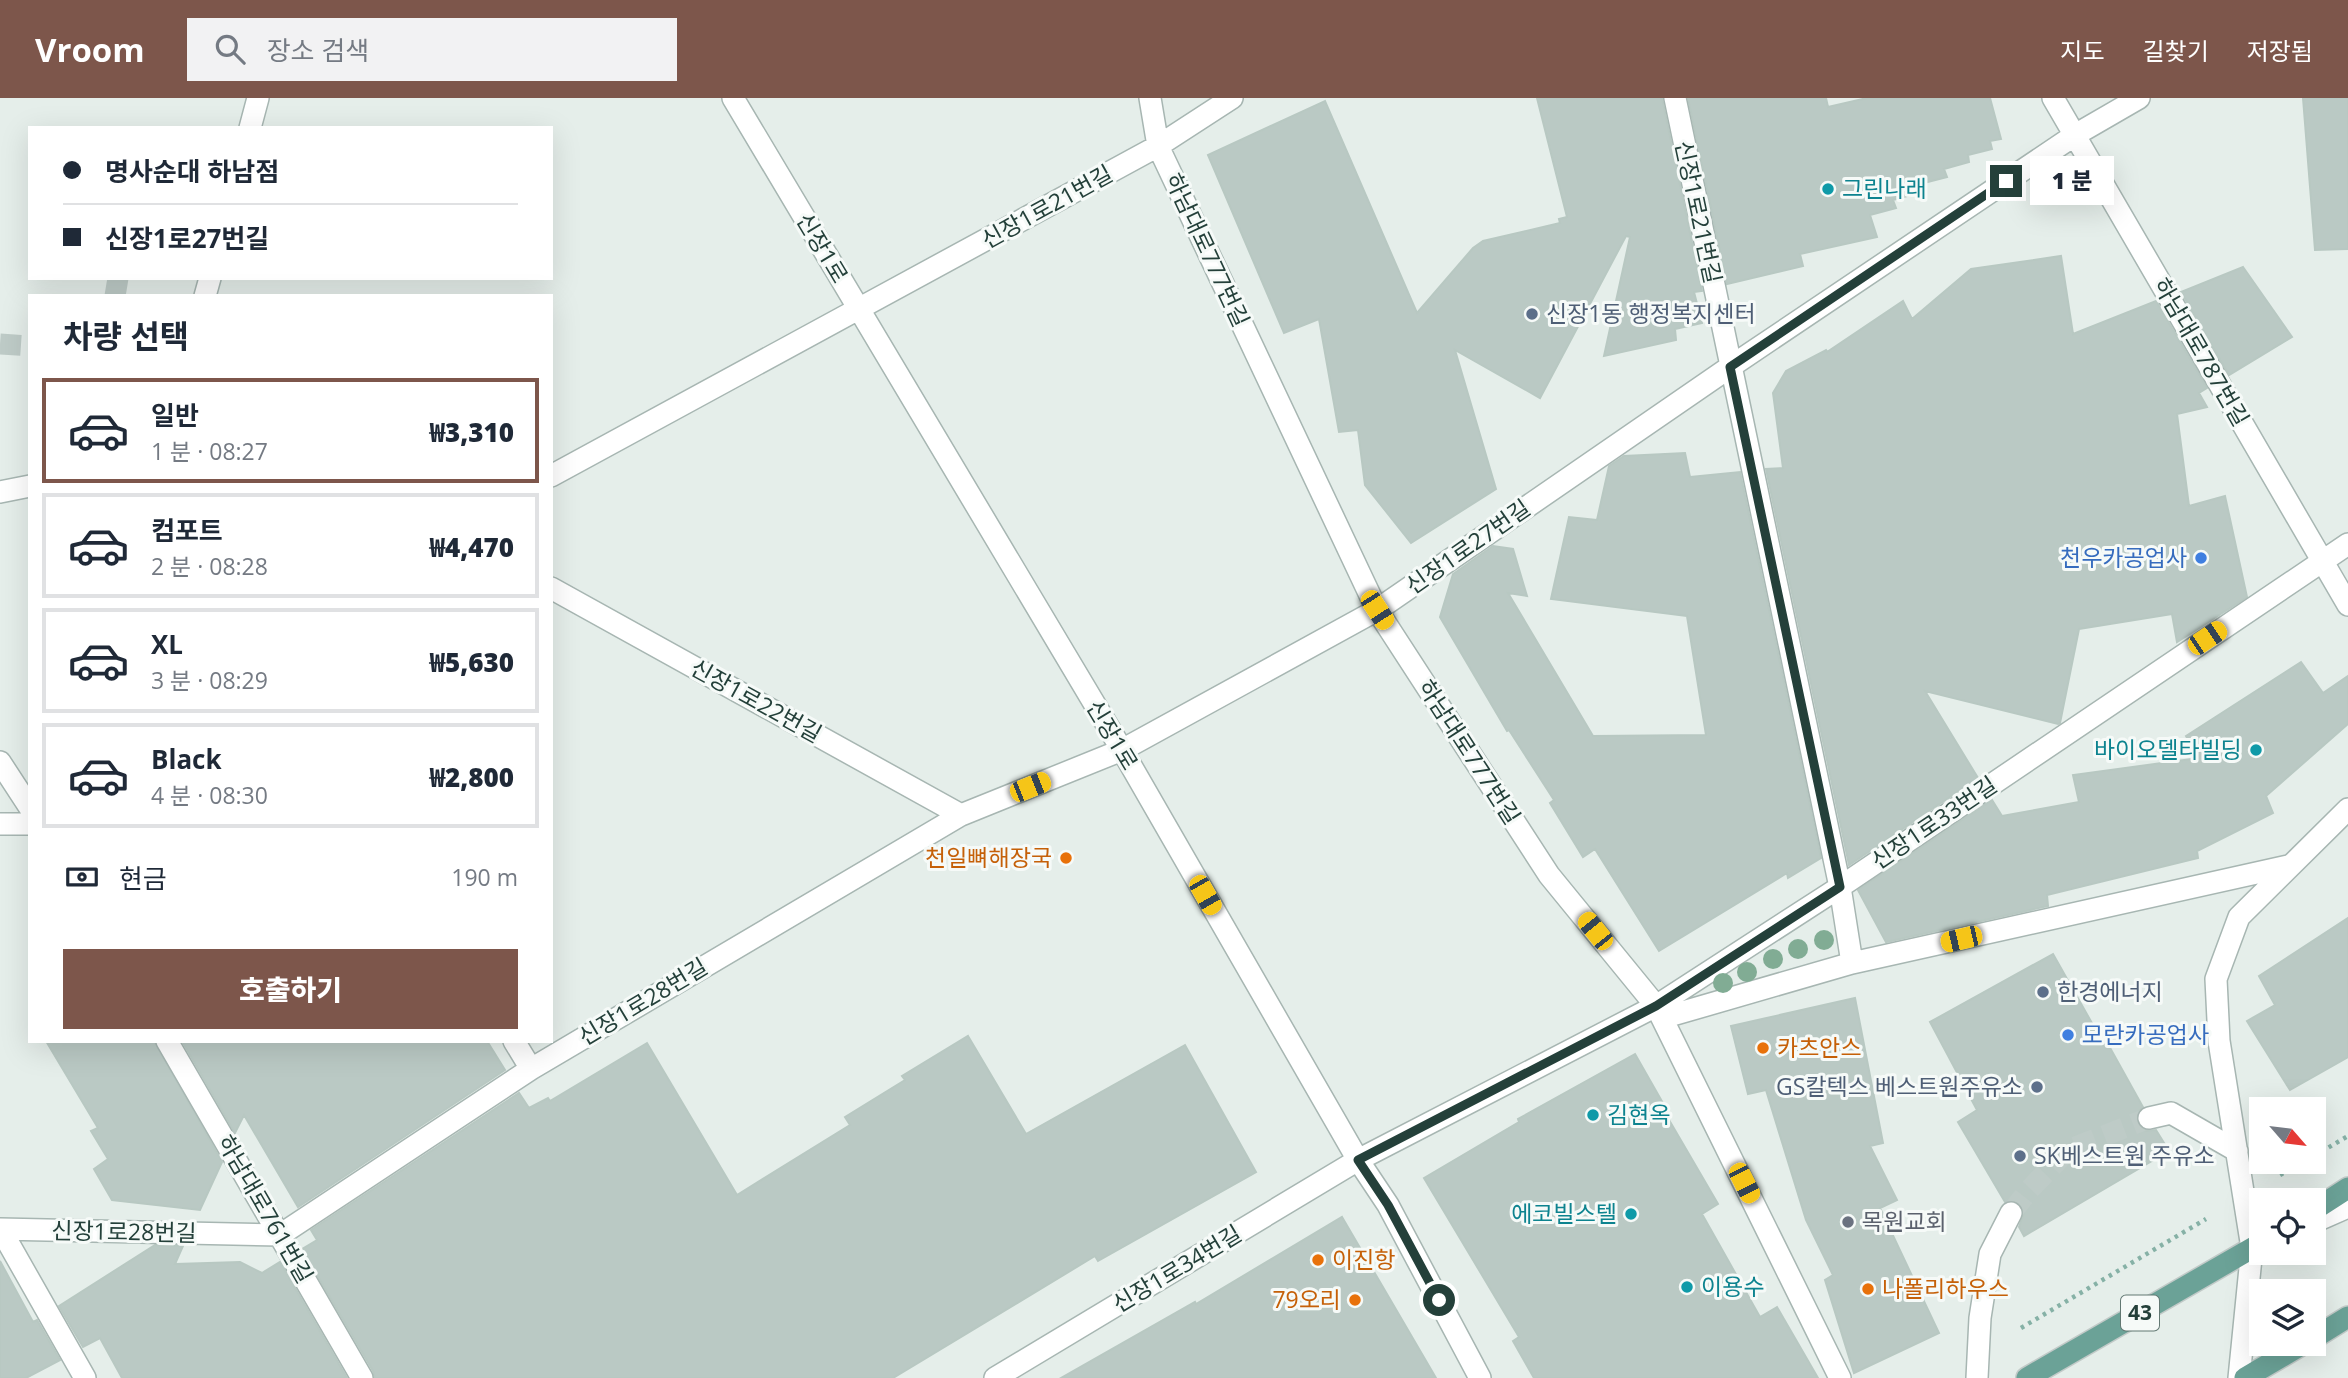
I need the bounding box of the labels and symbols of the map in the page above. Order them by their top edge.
street label: 신장1로21번길 [1668,137,1730,286]
callout: 1 분 [2030,156,2114,206]
street label: 신장1로21번길 [975,157,1118,255]
route end [1990,165,2022,197]
street label: 하남대로777번길 [1158,167,1258,332]
place label: 그린나래 [1842,172,1927,204]
marker: 그린나래 [1820,181,1836,197]
street label: 신장1로 [789,206,856,289]
street label: 하남대로787번길 [2146,271,2257,432]
place label: 신장1동 행정복지센터 [1546,297,1756,329]
marker: 신장1동 행정복지센터 [1524,306,1540,322]
street label: 신장1로27번길 [1399,491,1536,601]
place label: 천우카공업사 [2060,541,2187,573]
marker: 천우카공업사 [2193,550,2209,566]
car [1357,587,1398,633]
car [2184,618,2231,658]
street label: 신장1로22번길 [685,651,828,749]
street label: 하남대로777번길 [1411,673,1529,830]
street label: 신장1로 [1079,693,1146,776]
place label: 바이오델타빌딩 [2094,733,2242,765]
marker: 바이오델타빌딩 [2248,742,2264,758]
street label: 신장1로33번길 [1864,768,2003,876]
car [1007,769,1054,805]
place label: 천일뼈해장국 [925,841,1052,873]
marker: 천일뼈해장국 [1058,850,1074,866]
car [1186,872,1225,918]
car [1574,908,1617,954]
car [1939,924,1984,954]
street label: 신장1로28번길 [572,950,713,1052]
place label: 한경에너지 [2057,975,2163,1007]
marker: 한경에너지 [2035,984,2051,1000]
place label: 모란카공업사 [2082,1018,2209,1050]
marker: 모란카공업사 [2060,1027,2076,1043]
place label: 카츠안스 [1777,1031,1862,1063]
marker: 카츠안스 [1755,1040,1771,1056]
place label: GS칼텍스 베스트원주유소 [1776,1070,2023,1102]
marker: GS칼텍스 베스트원주유소 [2029,1079,2045,1095]
north arrow [2249,1097,2326,1174]
place label: 김현옥 [1607,1098,1670,1130]
marker: 김현옥 [1585,1107,1601,1123]
street label: 하남대로761번길 [210,1128,321,1289]
place label: SK베스트원 주유소 [2034,1139,2215,1171]
marker: SK베스트원 주유소 [2012,1148,2028,1164]
car [1726,1160,1763,1206]
place label: 에코빌스텔 [1511,1197,1617,1229]
place label: 목원교회 [1862,1205,1947,1237]
marker: 에코빌스텔 [1623,1206,1639,1222]
street label: 신장1로28번길 [51,1214,197,1248]
marker: 목원교회 [1840,1214,1856,1230]
street label: 신장1로34번길 [1106,1217,1247,1319]
place label: 이진항 [1332,1243,1395,1275]
marker: 이진항 [1310,1252,1326,1268]
place label: 이용수 [1701,1270,1764,1302]
place label: 나폴리하우스 [1882,1272,2009,1304]
marker: 이용수 [1679,1279,1695,1295]
marker: 나폴리하우스 [1860,1281,1876,1297]
place label: 79오리 [1272,1283,1341,1315]
route start [1423,1284,1455,1316]
marker: 79오리 [1347,1292,1363,1308]
road number: 43 [2121,1296,2159,1330]

